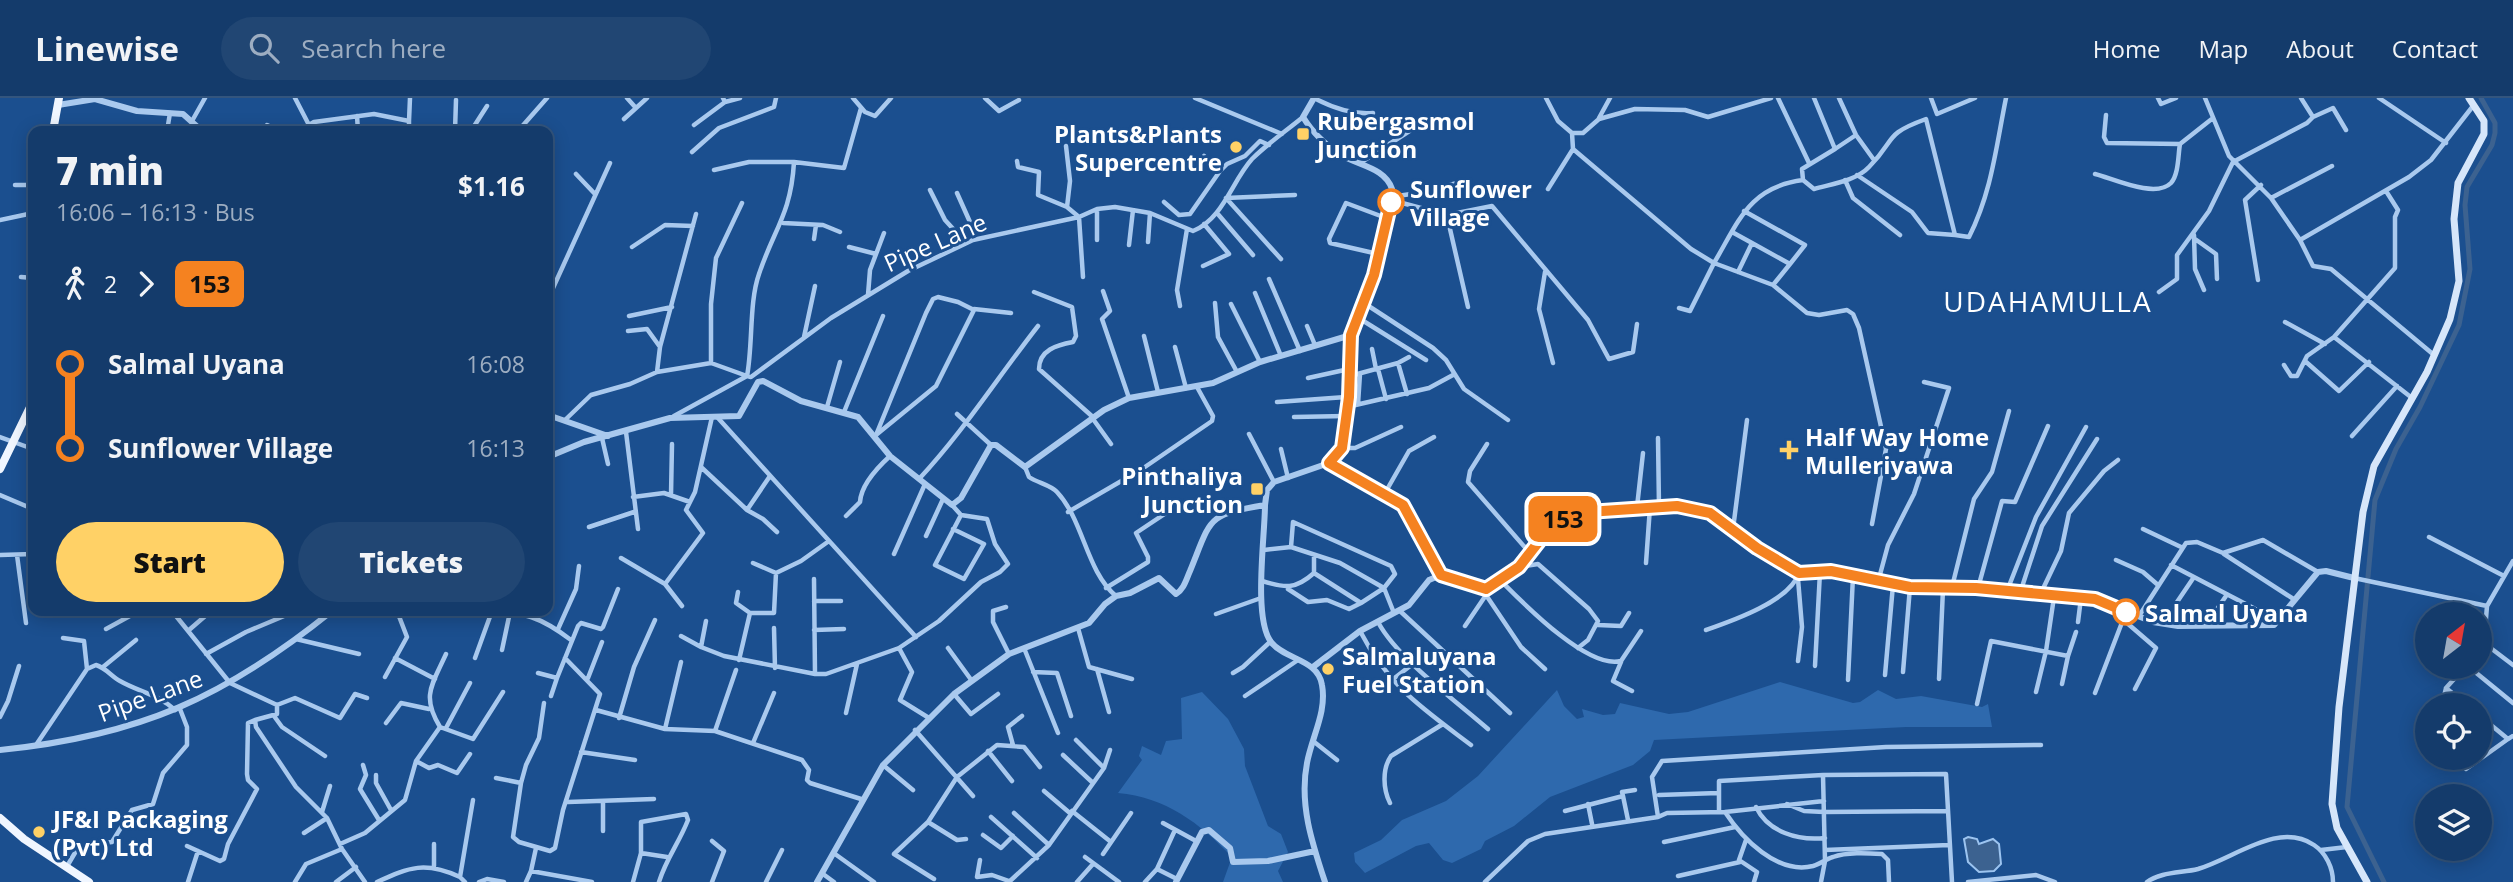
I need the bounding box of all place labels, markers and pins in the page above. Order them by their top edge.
place label: Rubergasmol Junction [1315,104,1475,165]
place label: Plants&Plants Supercentre [1054,117,1222,178]
marker: Rubergasmol Junction [1295,126,1311,142]
marker: Plants&Plants Supercentre [1228,139,1244,155]
place label: Sunflower Village [1410,172,1532,233]
marker: Sunflower Village [1378,189,1404,215]
place label: Half Way Home Mulleriyawa [1805,420,1989,481]
marker: Half Way Home Mulleriyawa [1779,440,1799,460]
place label: Pinthaliya Junction [1121,459,1243,520]
marker: Pinthaliya Junction [1249,481,1265,497]
place label: Salmal Uyana [2145,596,2308,629]
marker: Salmal Uyana [2113,599,2139,625]
place label: Salmaluyana Fuel Station [1342,639,1497,700]
marker: Salmaluyana Fuel Station [1320,661,1336,677]
place label: JF&I Packaging (Pvt) Ltd [51,802,228,863]
marker: JF&I Packaging (Pvt) Ltd [31,824,47,840]

